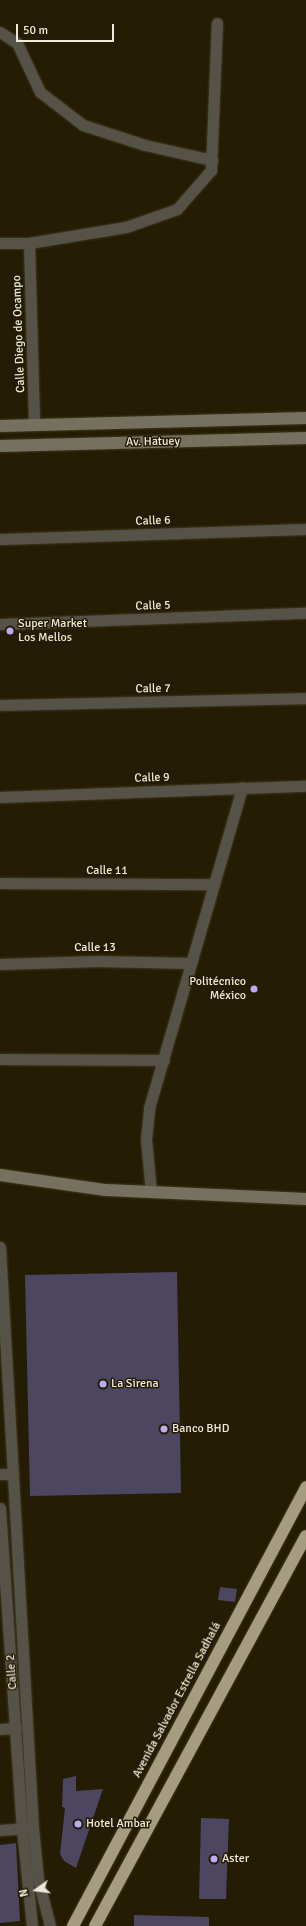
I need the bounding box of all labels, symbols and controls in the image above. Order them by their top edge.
scale bar [18,16,116,42]
text: 50 m [23,23,48,38]
street label: Calle Diego de Ocampo [10,275,28,393]
street label: Av. Hatuey [126,434,180,450]
street label: Calle 6 [135,513,171,529]
street label: Calle 5 [135,598,171,614]
place label: Super Market Los Mellos [18,617,87,645]
marker: Super Market Los Mellos [5,626,15,636]
street label: Calle 7 [135,681,171,697]
street label: Calle 9 [134,770,170,786]
street label: Calle 11 [86,864,128,878]
street label: Calle 13 [74,941,116,955]
place label: Politécnico México [189,975,246,1003]
marker: Politécnico México [249,984,259,994]
place label: La Sirena [111,1377,159,1391]
marker: La Sirena [98,1379,108,1389]
place label: Banco BHD [172,1422,229,1436]
marker: Banco BHD [159,1424,169,1434]
street label: Avenida Salvador Estrella Sadhalá [130,1620,224,1780]
street label: Calle 2 [4,1654,20,1690]
place label: Hotel Ambar [86,1817,150,1831]
marker: Hotel Ambar [73,1819,83,1829]
place label: Aster [222,1852,249,1866]
marker: Aster [209,1854,219,1864]
north arrow [16,1870,56,1910]
text: N [17,1888,31,1898]

